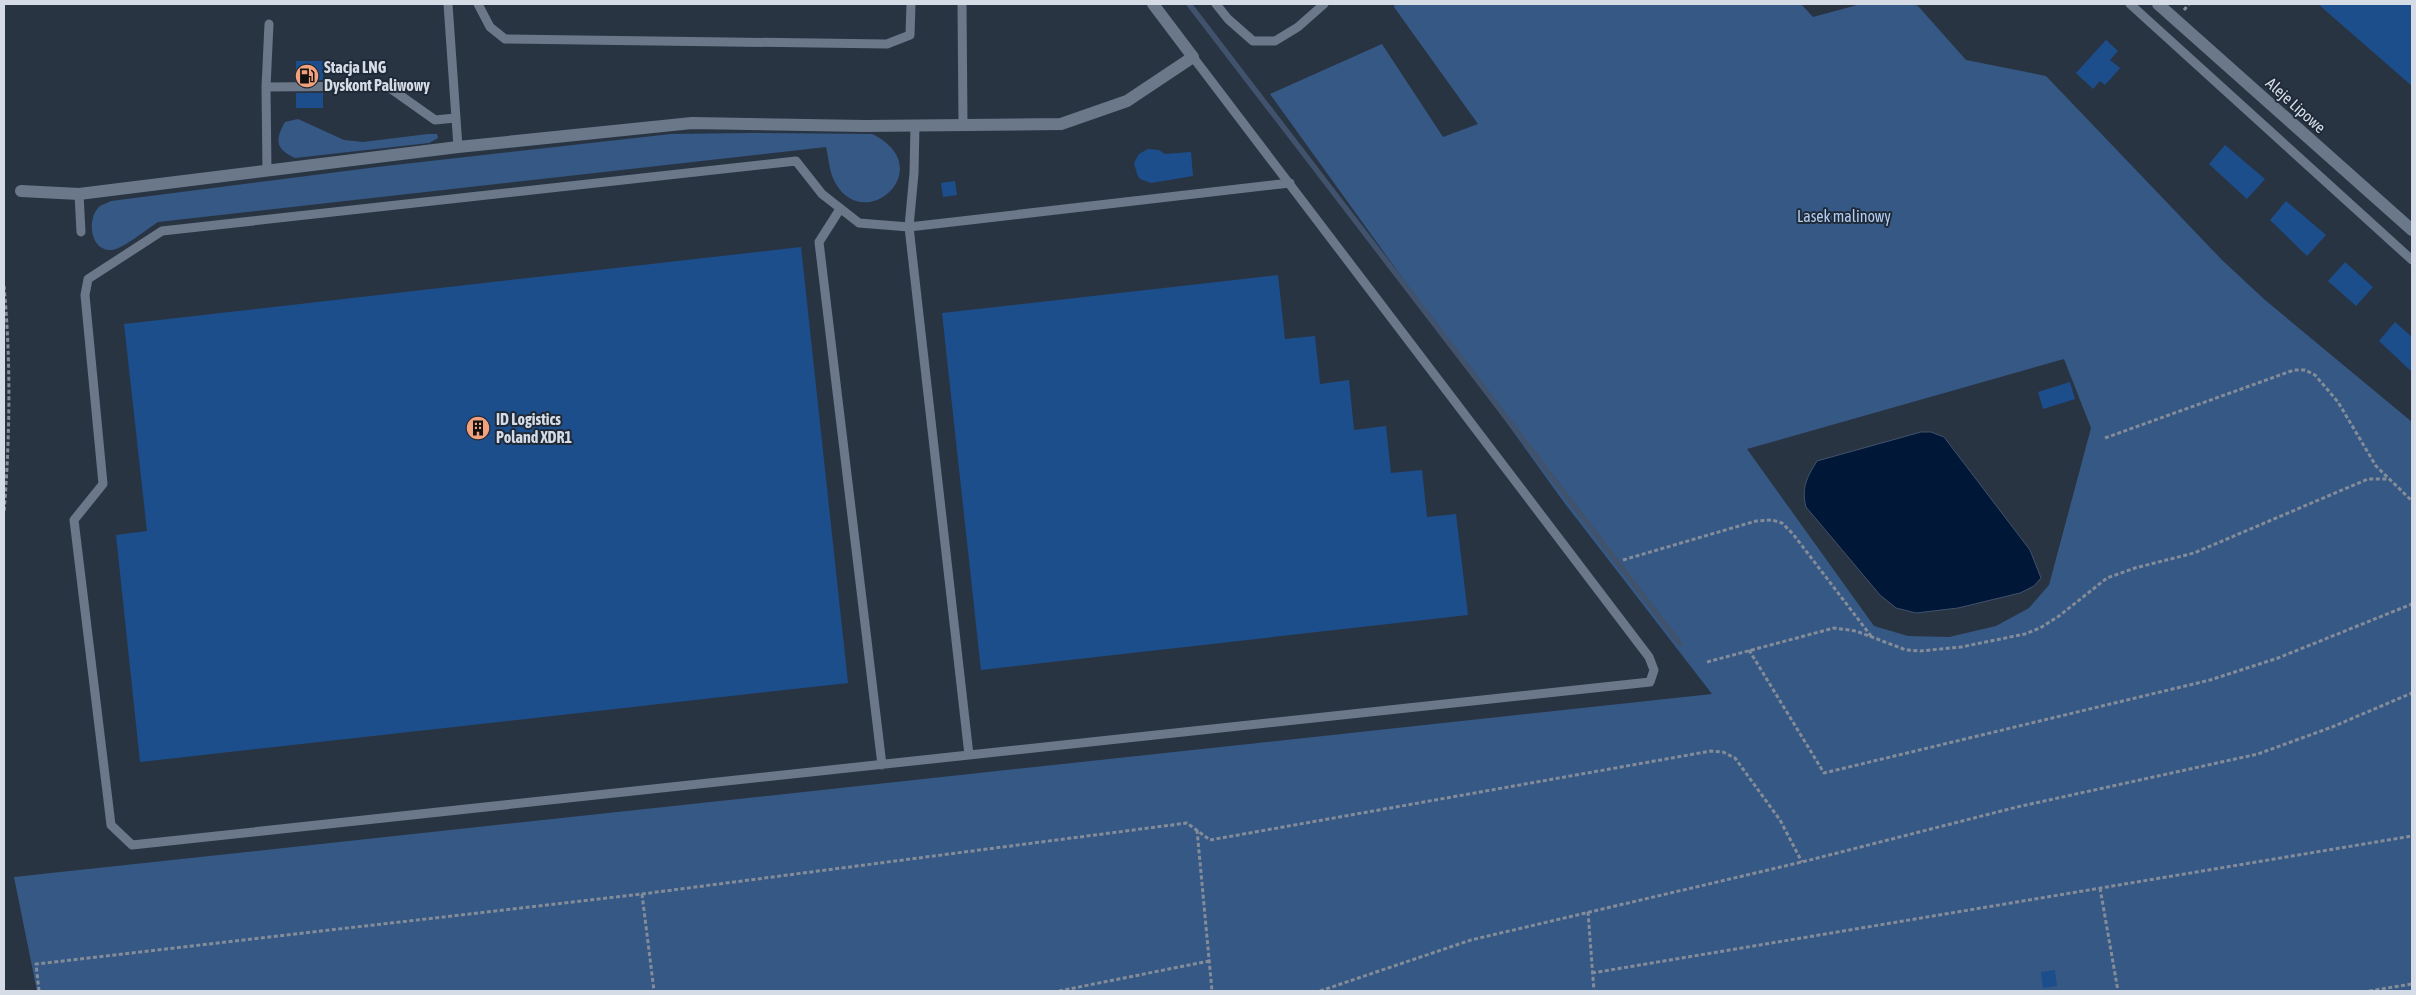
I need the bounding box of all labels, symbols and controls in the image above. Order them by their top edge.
place label: Stacja LNG Dyskont Paliwowy [324,58,430,94]
fuel station icon: Stacja LNG Dyskont Paliwowy [294,63,320,89]
street label: Aleje Lipowe [2262,74,2329,137]
park label: Lasek malinowy [1797,207,1891,226]
place label: ID Logistics Poland XDR1 [496,410,573,446]
building icon: ID Logistics Poland XDR1 [465,415,491,441]

